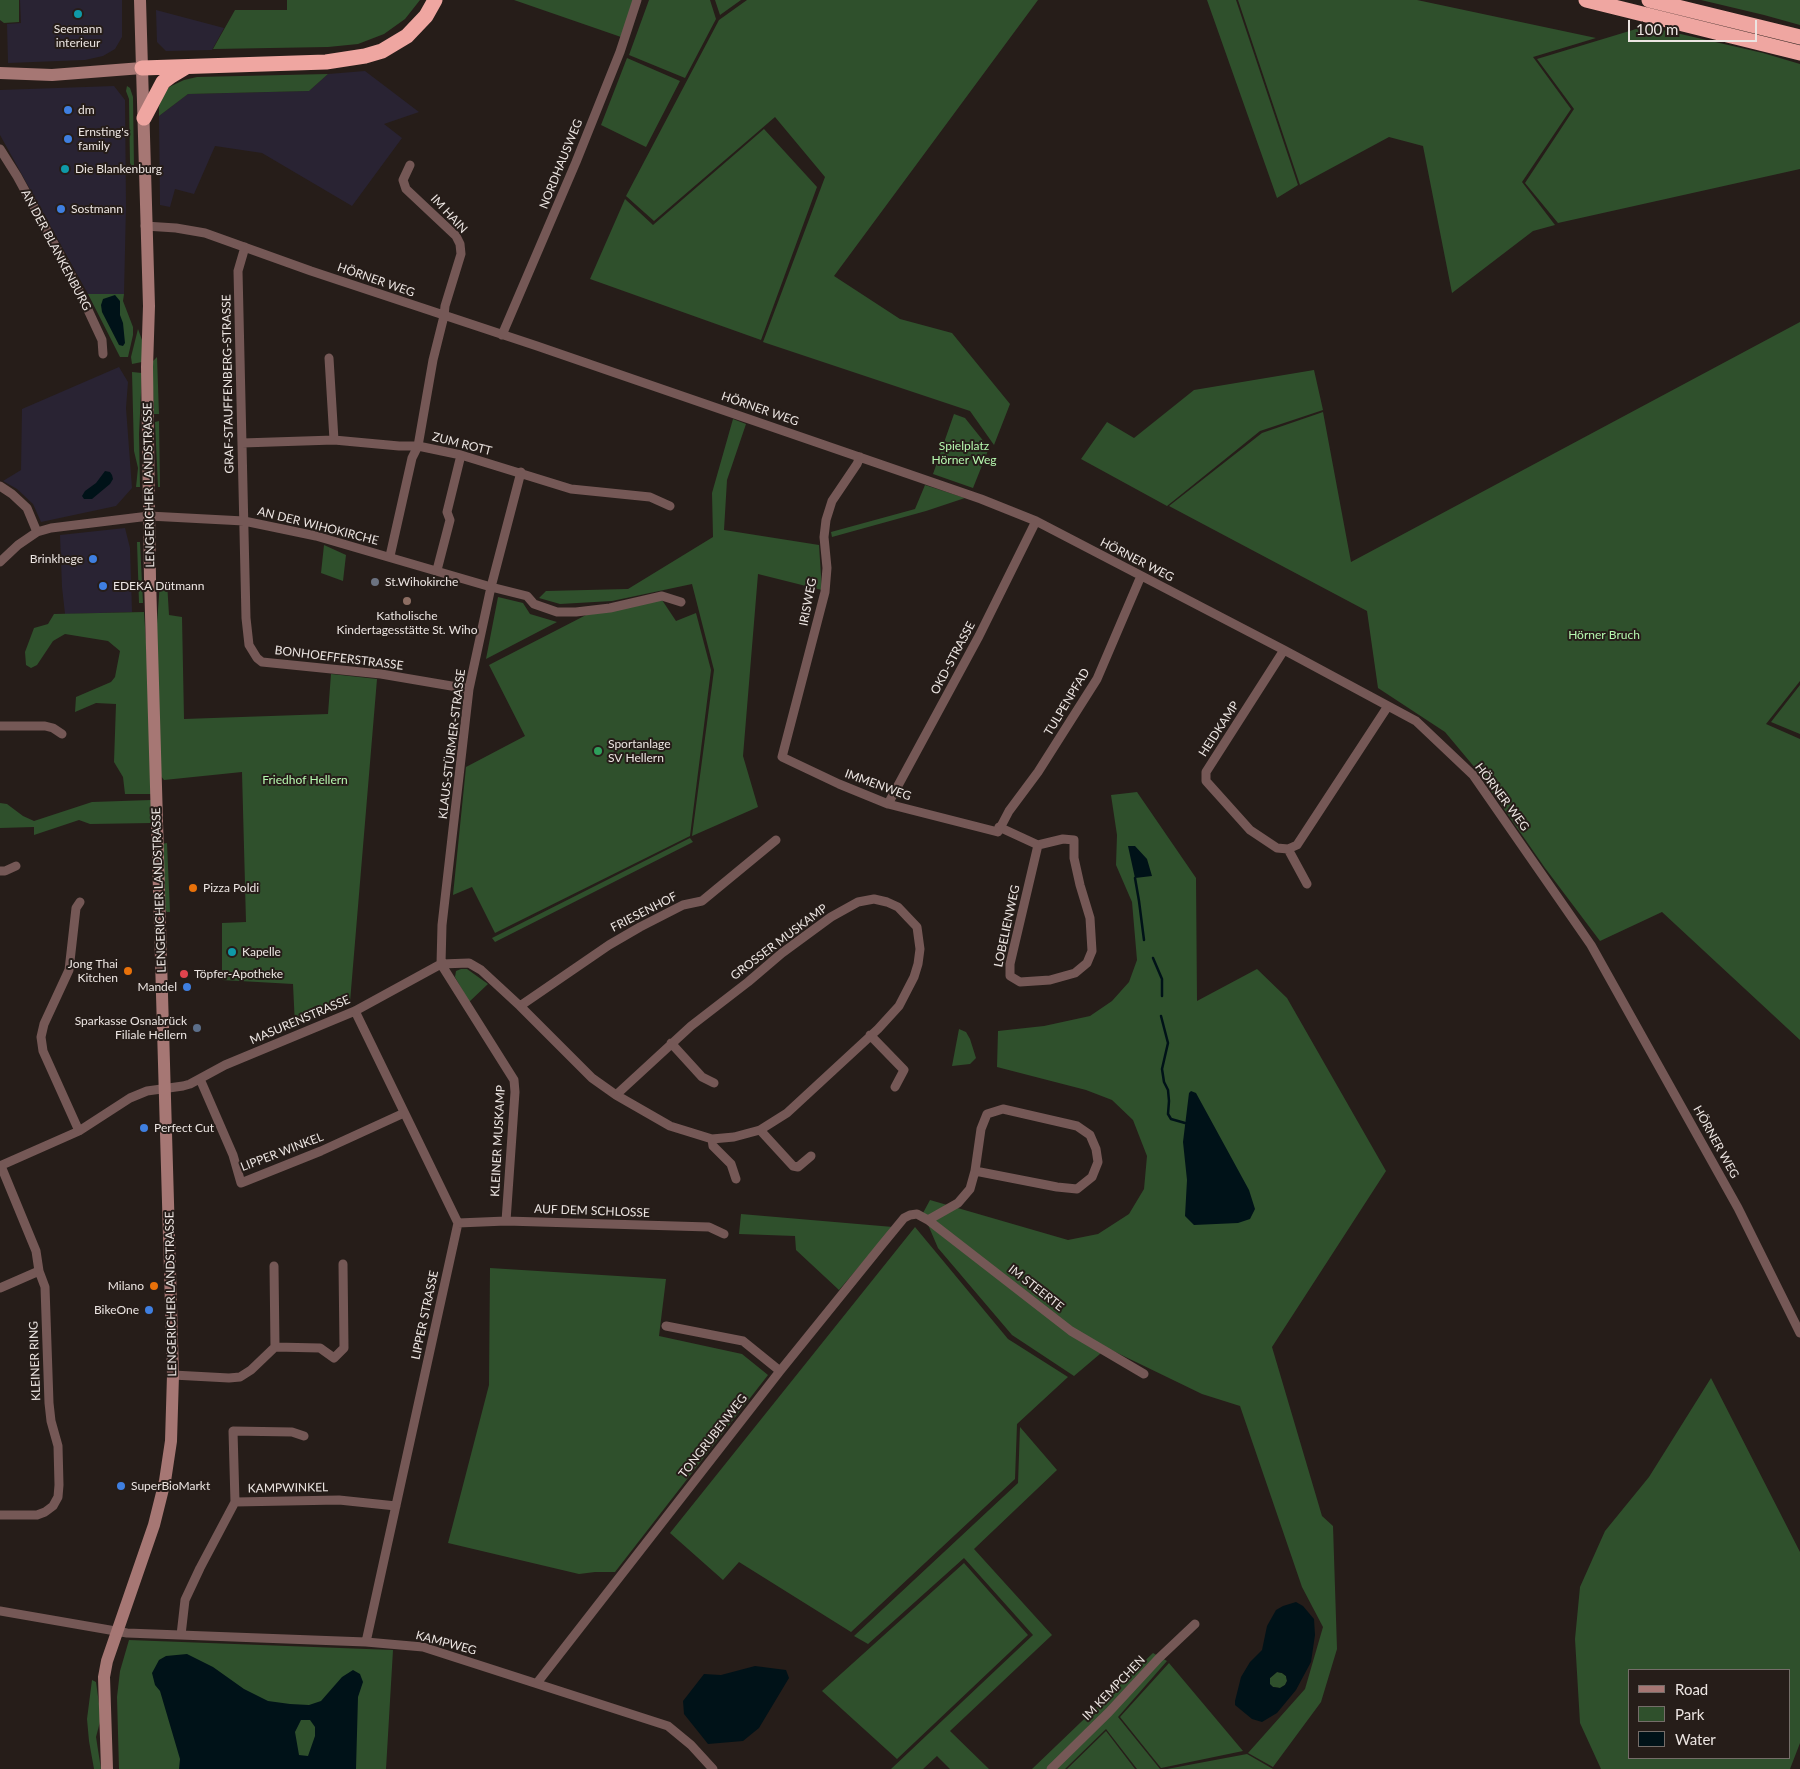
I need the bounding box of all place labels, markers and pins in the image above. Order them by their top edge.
marker: Seemann interieur [72,8,84,20]
place label: Seemann interieur [54,22,102,50]
place label: dm [78,103,95,117]
marker: dm [62,104,74,116]
place label: Ernsting's family [78,125,129,153]
marker: Ernsting's family [62,133,74,145]
place label: Die Blankenburg [75,162,162,176]
marker: Die Blankenburg [59,163,71,175]
place label: Sostmann [71,202,123,216]
marker: Sostmann [55,203,67,215]
place label: Brinkhege [30,552,83,566]
marker: Brinkhege [87,553,99,565]
place label: St.Wihokirche [385,575,458,589]
marker: St.Wihokirche [369,576,381,588]
place label: EDEKA Dütmann [113,579,204,593]
marker: EDEKA Dütmann [97,580,109,592]
marker: Katholische Kindertagesstätte St. Wiho [401,595,413,607]
place label: Katholische Kindertagesstätte St. Wiho [336,609,478,637]
place label: Sportanlage SV Hellern [608,737,671,765]
marker: Sportanlage SV Hellern [592,745,604,757]
place label: Pizza Poldi [203,881,259,895]
marker: Pizza Poldi [187,882,199,894]
place label: Kapelle [242,945,281,959]
marker: Kapelle [226,946,238,958]
place label: Jong Thai Kitchen [68,957,118,985]
marker: Jong Thai Kitchen [122,965,134,977]
place label: Töpfer-Apotheke [194,967,283,981]
marker: Töpfer-Apotheke [178,968,190,980]
place label: Mandel [137,980,177,994]
marker: Mandel [181,981,193,993]
place label: Sparkasse Osnabrück Filiale Hellern [75,1014,187,1042]
marker: Sparkasse Osnabrück Filiale Hellern [191,1022,203,1034]
place label: Perfect Cut [154,1121,214,1135]
marker: Perfect Cut [138,1122,150,1134]
place label: Milano [108,1279,144,1293]
marker: Milano [148,1280,160,1292]
place label: BikeOne [94,1303,139,1317]
marker: BikeOne [143,1304,155,1316]
place label: SuperBioMarkt [131,1479,210,1493]
marker: SuperBioMarkt [115,1480,127,1492]

